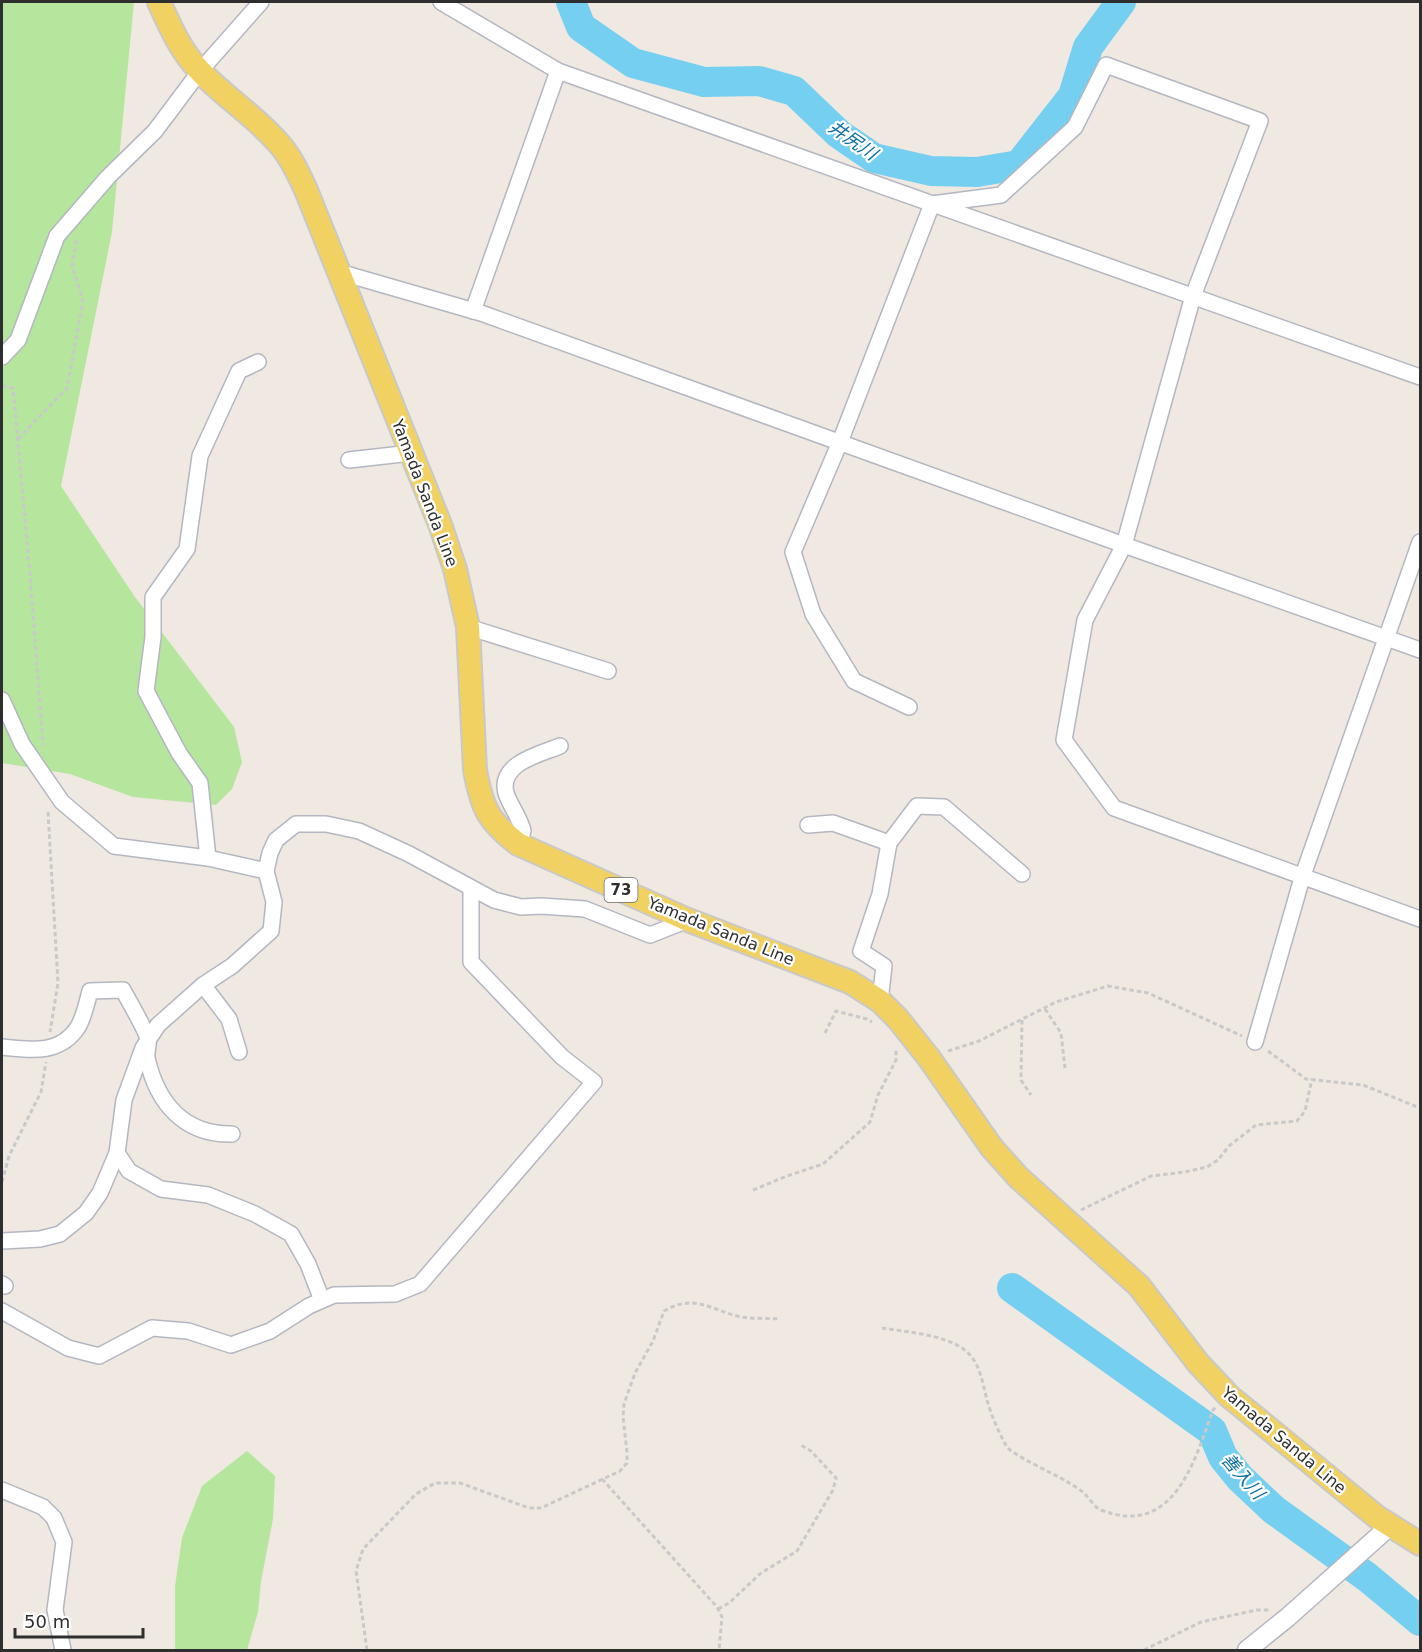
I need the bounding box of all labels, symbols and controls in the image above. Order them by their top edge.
water label: 井尻川 [825,116,883,165]
street label: Yamada Sanda Line [388,416,462,569]
road number: 73 [604,878,638,902]
street label: Yamada Sanda Line [644,893,797,969]
street label: Yamada Sanda Line [1217,1382,1350,1498]
water label: 善入川 [1217,1449,1270,1505]
scale bar [15,1601,142,1639]
text: 50 m [24,1611,70,1632]

